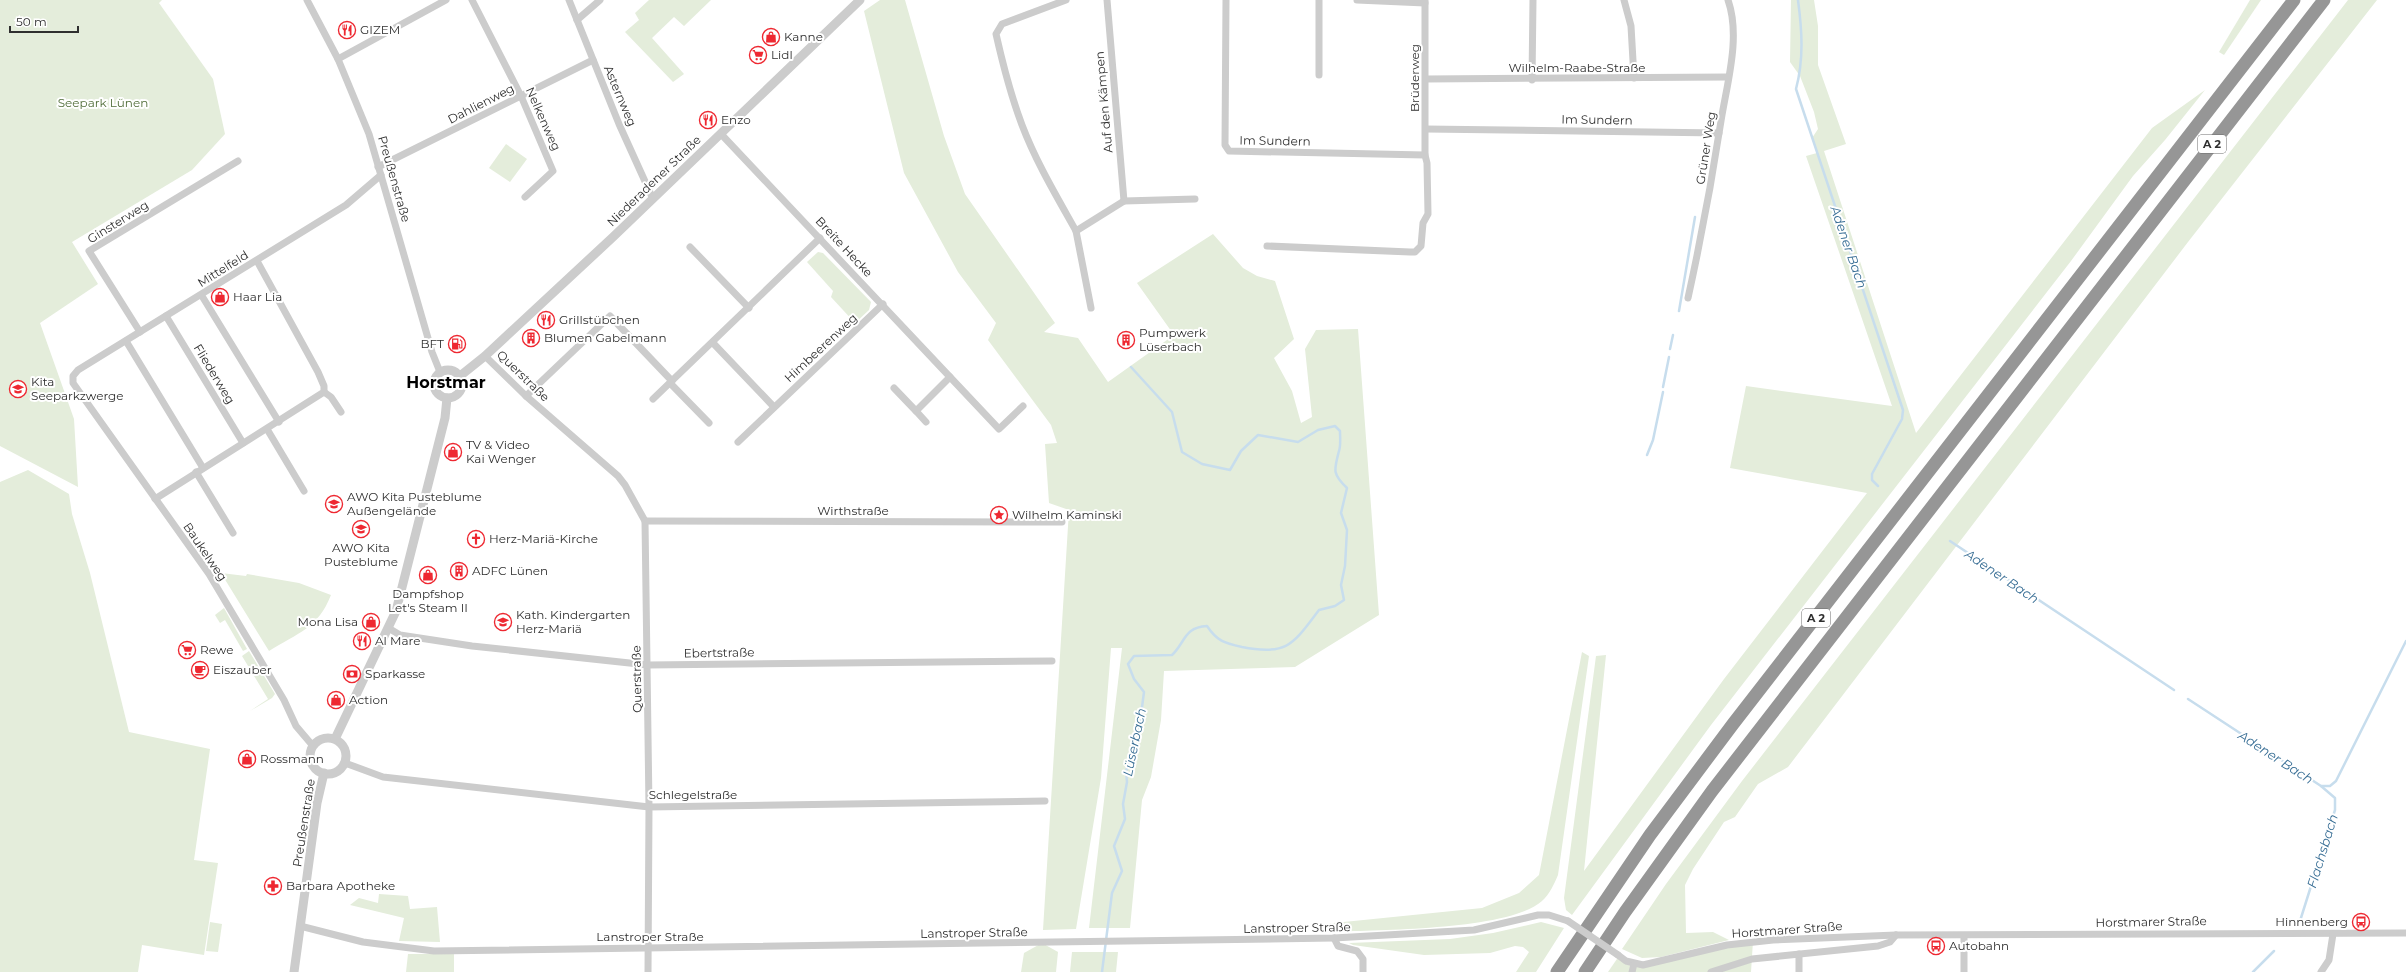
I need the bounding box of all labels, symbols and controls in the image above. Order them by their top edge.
scale bar [10,8,78,34]
text: 50 m [16,14,47,29]
restaurant icon: GIZEM [337,20,357,40]
place label: GIZEM [360,22,400,37]
shop icon: Kanne [761,27,781,47]
place label: Kanne [784,29,823,44]
street label: Brüderweg [1407,44,1422,112]
supermarket icon: Lidl [748,45,768,65]
place label: Lidl [771,47,793,62]
street label: Auf den Kämpen [1092,51,1115,154]
street label: Wilhelm-Raabe-Straße [1508,60,1646,75]
street label: Asternweg [601,63,640,129]
street label: Dahlienweg [445,80,517,127]
street label: Nelkenweg [523,85,564,153]
park label: Seepark Lünen [58,95,148,110]
restaurant icon: Enzo [698,110,718,130]
street label: Grüner Weg [1692,110,1719,185]
street label: Im Sundern [1561,111,1633,128]
place label: Enzo [721,112,751,127]
street label: Niederadener Straße [604,132,704,229]
street label: Im Sundern [1239,132,1311,149]
street label: Preußenstraße [375,134,414,224]
road number: A 2 [2198,135,2226,153]
street label: Ginsterweg [84,197,151,246]
water label: Adener Bach [1827,203,1871,290]
street label: Breite Hecke [813,213,876,280]
street label: Mittelfeld [195,247,251,290]
shop icon: Haar Lia [210,287,230,307]
place label: Haar Lia [233,289,282,304]
restaurant icon: Grillstübchen [536,310,556,330]
street label: Himbeerenweg [781,310,860,385]
place label: Grillstübchen [559,312,640,327]
place label: Pumpwerk Lüserbach [1139,325,1207,354]
building icon: Blumen Gabelmann [521,328,541,348]
place label: Blumen Gabelmann [544,330,667,345]
building icon: Pumpwerk Lüserbach [1116,330,1136,350]
fuel station icon: BFT [447,334,467,354]
place label: BFT [420,336,444,351]
street label: Fliederweg [191,341,238,407]
street label: Querstraße [494,347,553,405]
district label: Horstmar [406,373,486,392]
place label: Kita Seeparkzwerge [31,374,124,403]
school or university icon: Kita Seeparkzwerge [8,379,28,399]
place label: TV & Video Kai Wenger [466,437,536,466]
shop icon: TV & Video Kai Wenger [443,442,463,462]
place label: AWO Kita Pusteblume Außengelände [347,489,482,518]
school or university icon: AWO Kita Pusteblume Außengelände [324,494,344,514]
street label: Wirthstraße [817,503,889,518]
place icon: Wilhelm Kaminski [989,505,1009,525]
place label: Wilhelm Kaminski [1012,507,1122,522]
school or university icon: AWO Kita Pusteblume [351,519,371,539]
street label: Baukelweg [180,520,230,584]
church icon: Herz-Mariä-Kirche [466,529,486,549]
place label: Herz-Mariä-Kirche [489,531,598,546]
place label: AWO Kita Pusteblume [324,540,398,569]
water label: Adener Bach [1961,545,2042,607]
building icon: ADFC Lünen [449,561,469,581]
place label: ADFC Lünen [472,563,548,578]
shop icon: Dampfshop Let's Steam II [418,565,438,585]
place label: Dampfshop Let's Steam II [388,586,468,615]
place label: Kath. Kindergarten Herz-Mariä [516,607,630,636]
road number: A 2 [1802,609,1830,627]
shop icon: Mona Lisa [361,612,381,632]
school or university icon: Kath. Kindergarten Herz-Mariä [493,612,513,632]
place label: Mona Lisa [297,614,358,629]
restaurant icon: Al Mare [352,631,372,651]
place label: Al Mare [375,633,420,648]
supermarket icon: Rewe [177,640,197,660]
place label: Rewe [200,642,233,657]
street label: Ebertstraße [684,644,754,661]
street label: Querstraße [628,645,645,713]
cafe icon: Eiszauber [190,660,210,680]
place label: Eiszauber [213,662,272,677]
bank icon: Sparkasse [342,664,362,684]
place label: Sparkasse [365,666,425,681]
shop icon: Action [326,690,346,710]
place label: Action [349,692,388,707]
water label: Lüserbach [1119,706,1149,778]
water label: Adener Bach [2235,726,2316,787]
shop icon: Rossmann [237,749,257,769]
place label: Rossmann [260,751,324,766]
street label: Preußenstraße [289,778,318,868]
street label: Schlegelstraße [649,787,737,802]
water label: Flachsbach [2303,812,2341,890]
pharmacy icon: Barbara Apotheke [263,876,283,896]
place label: Barbara Apotheke [286,878,395,893]
bus stop icon: Hinnenberg [2351,912,2371,932]
street label: Horstmarer Straße [2095,913,2207,930]
place label: Hinnenberg [2275,914,2348,929]
street label: Horstmarer Straße [1731,918,1843,941]
street label: Lanstroper Straße [1243,919,1351,936]
street label: Lanstroper Straße [920,924,1028,941]
street label: Lanstroper Straße [596,929,704,944]
bus stop icon: Autobahn [1926,936,1946,956]
place label: Autobahn [1949,938,2009,953]

